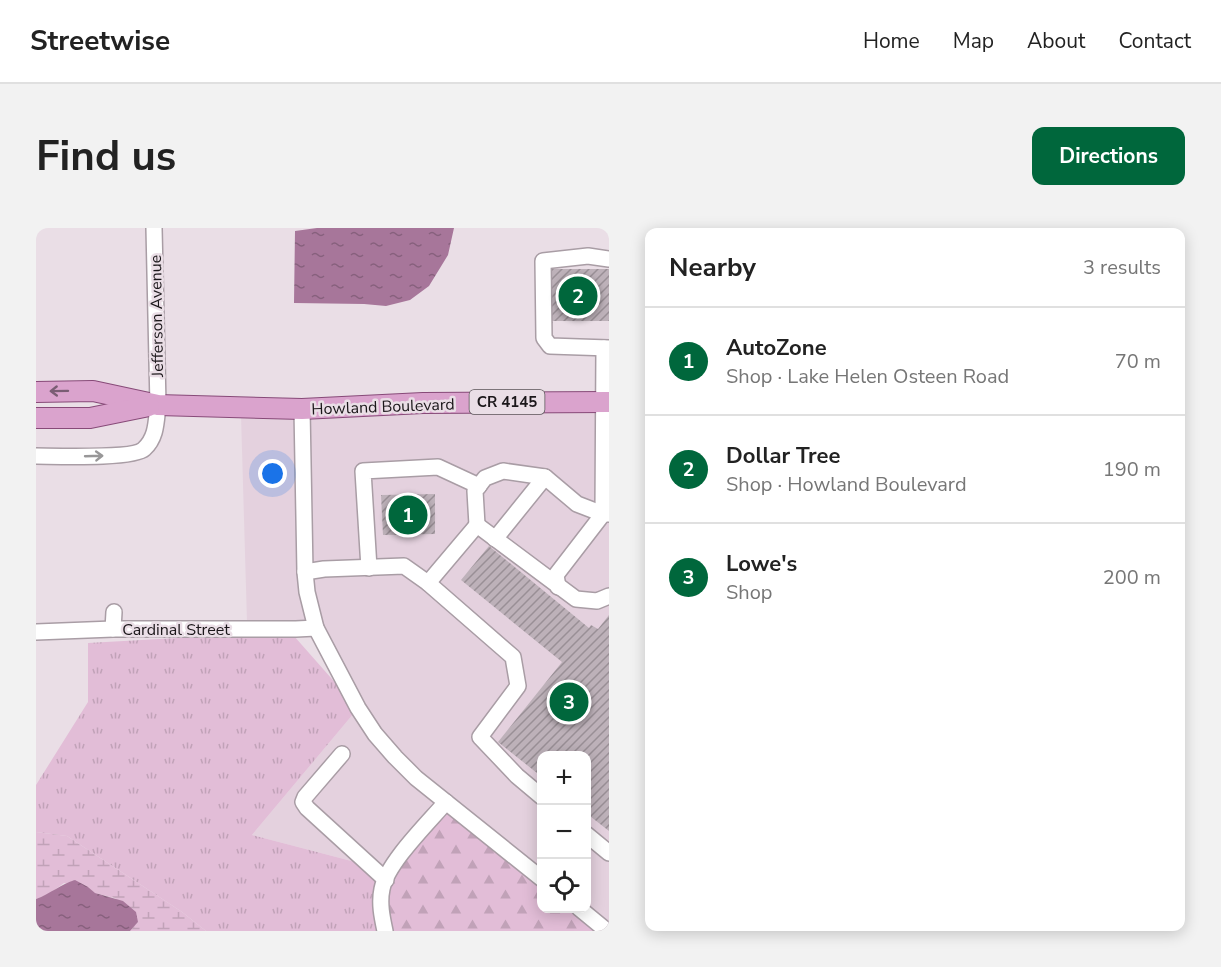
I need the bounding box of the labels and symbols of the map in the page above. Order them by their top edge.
street label: Jefferson Avenue [145,255,169,378]
pin: 2 [558,274,598,318]
one-way arrow [49,386,69,397]
road number: CR 4145 [470,390,544,414]
street label: Howland Boulevard [311,394,455,420]
one-way arrow [84,450,104,461]
your location [258,459,287,488]
pin: 1 [388,492,428,538]
street label: Cardinal Street [122,619,230,641]
pin: 3 [550,680,588,724]

